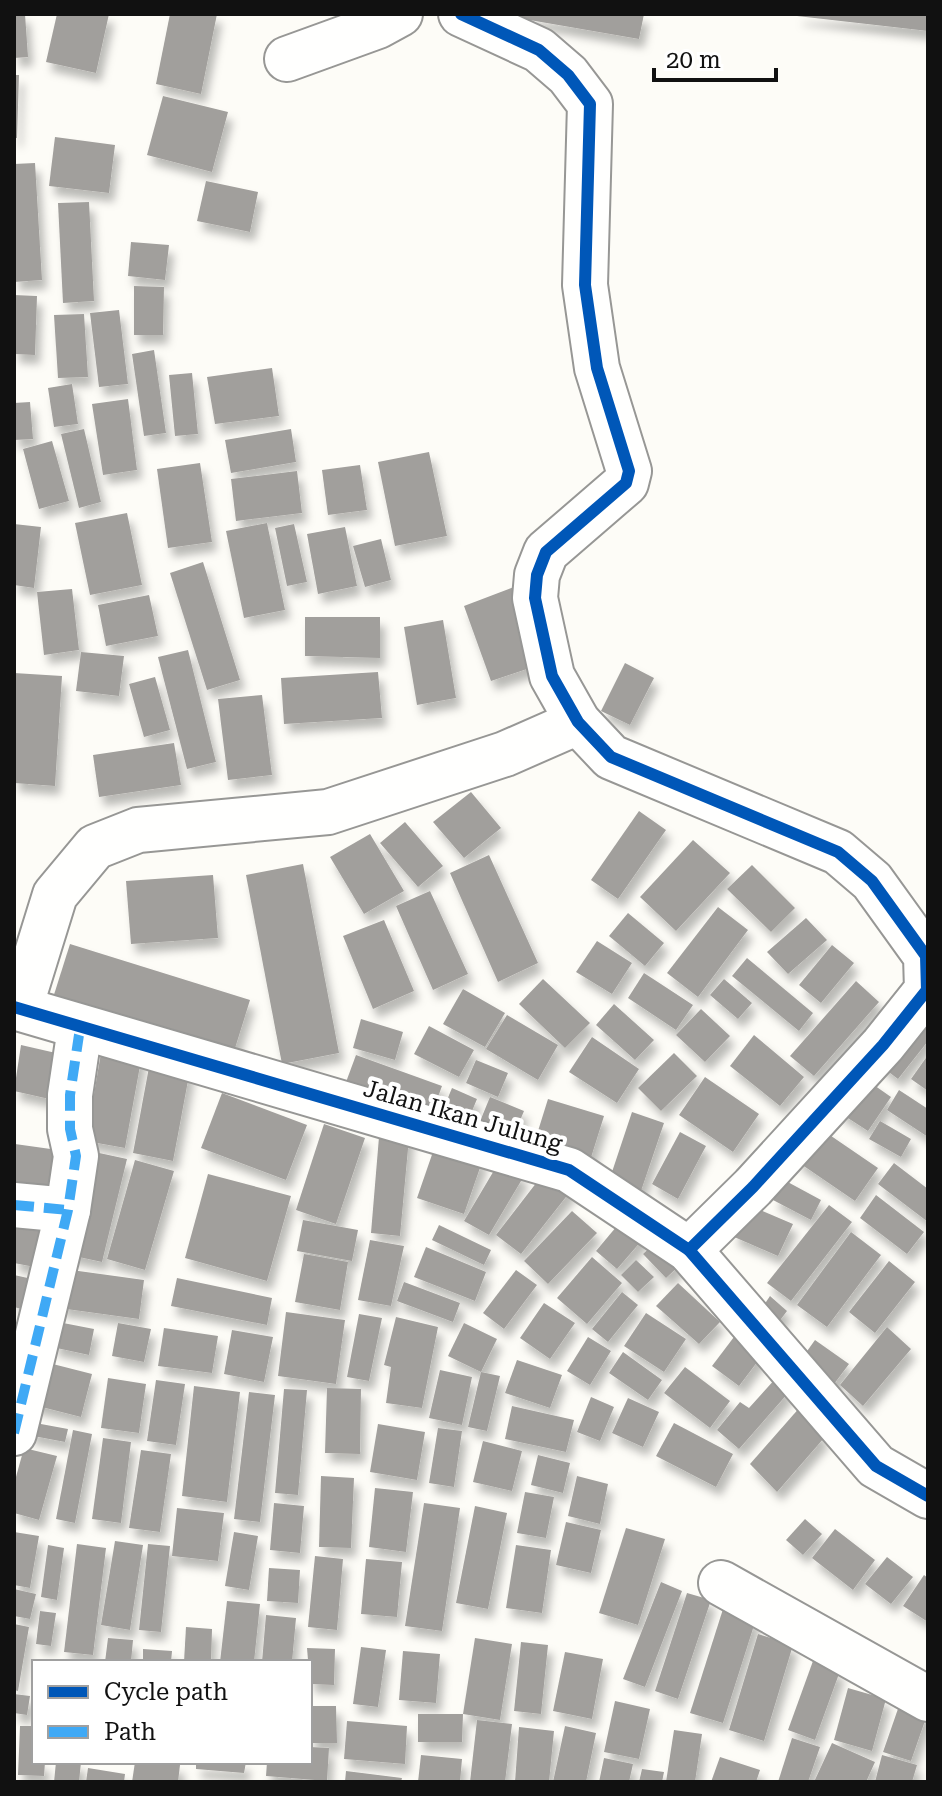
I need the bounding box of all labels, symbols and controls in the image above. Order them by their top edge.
scale bar [654,32,776,82]
text: 20 m [666,46,721,74]
street label: Jalan Ikan Julung [360,1074,566,1158]
legend [32,1660,312,1764]
text: Cycle path [104,1678,228,1706]
text: Path [104,1718,156,1746]

